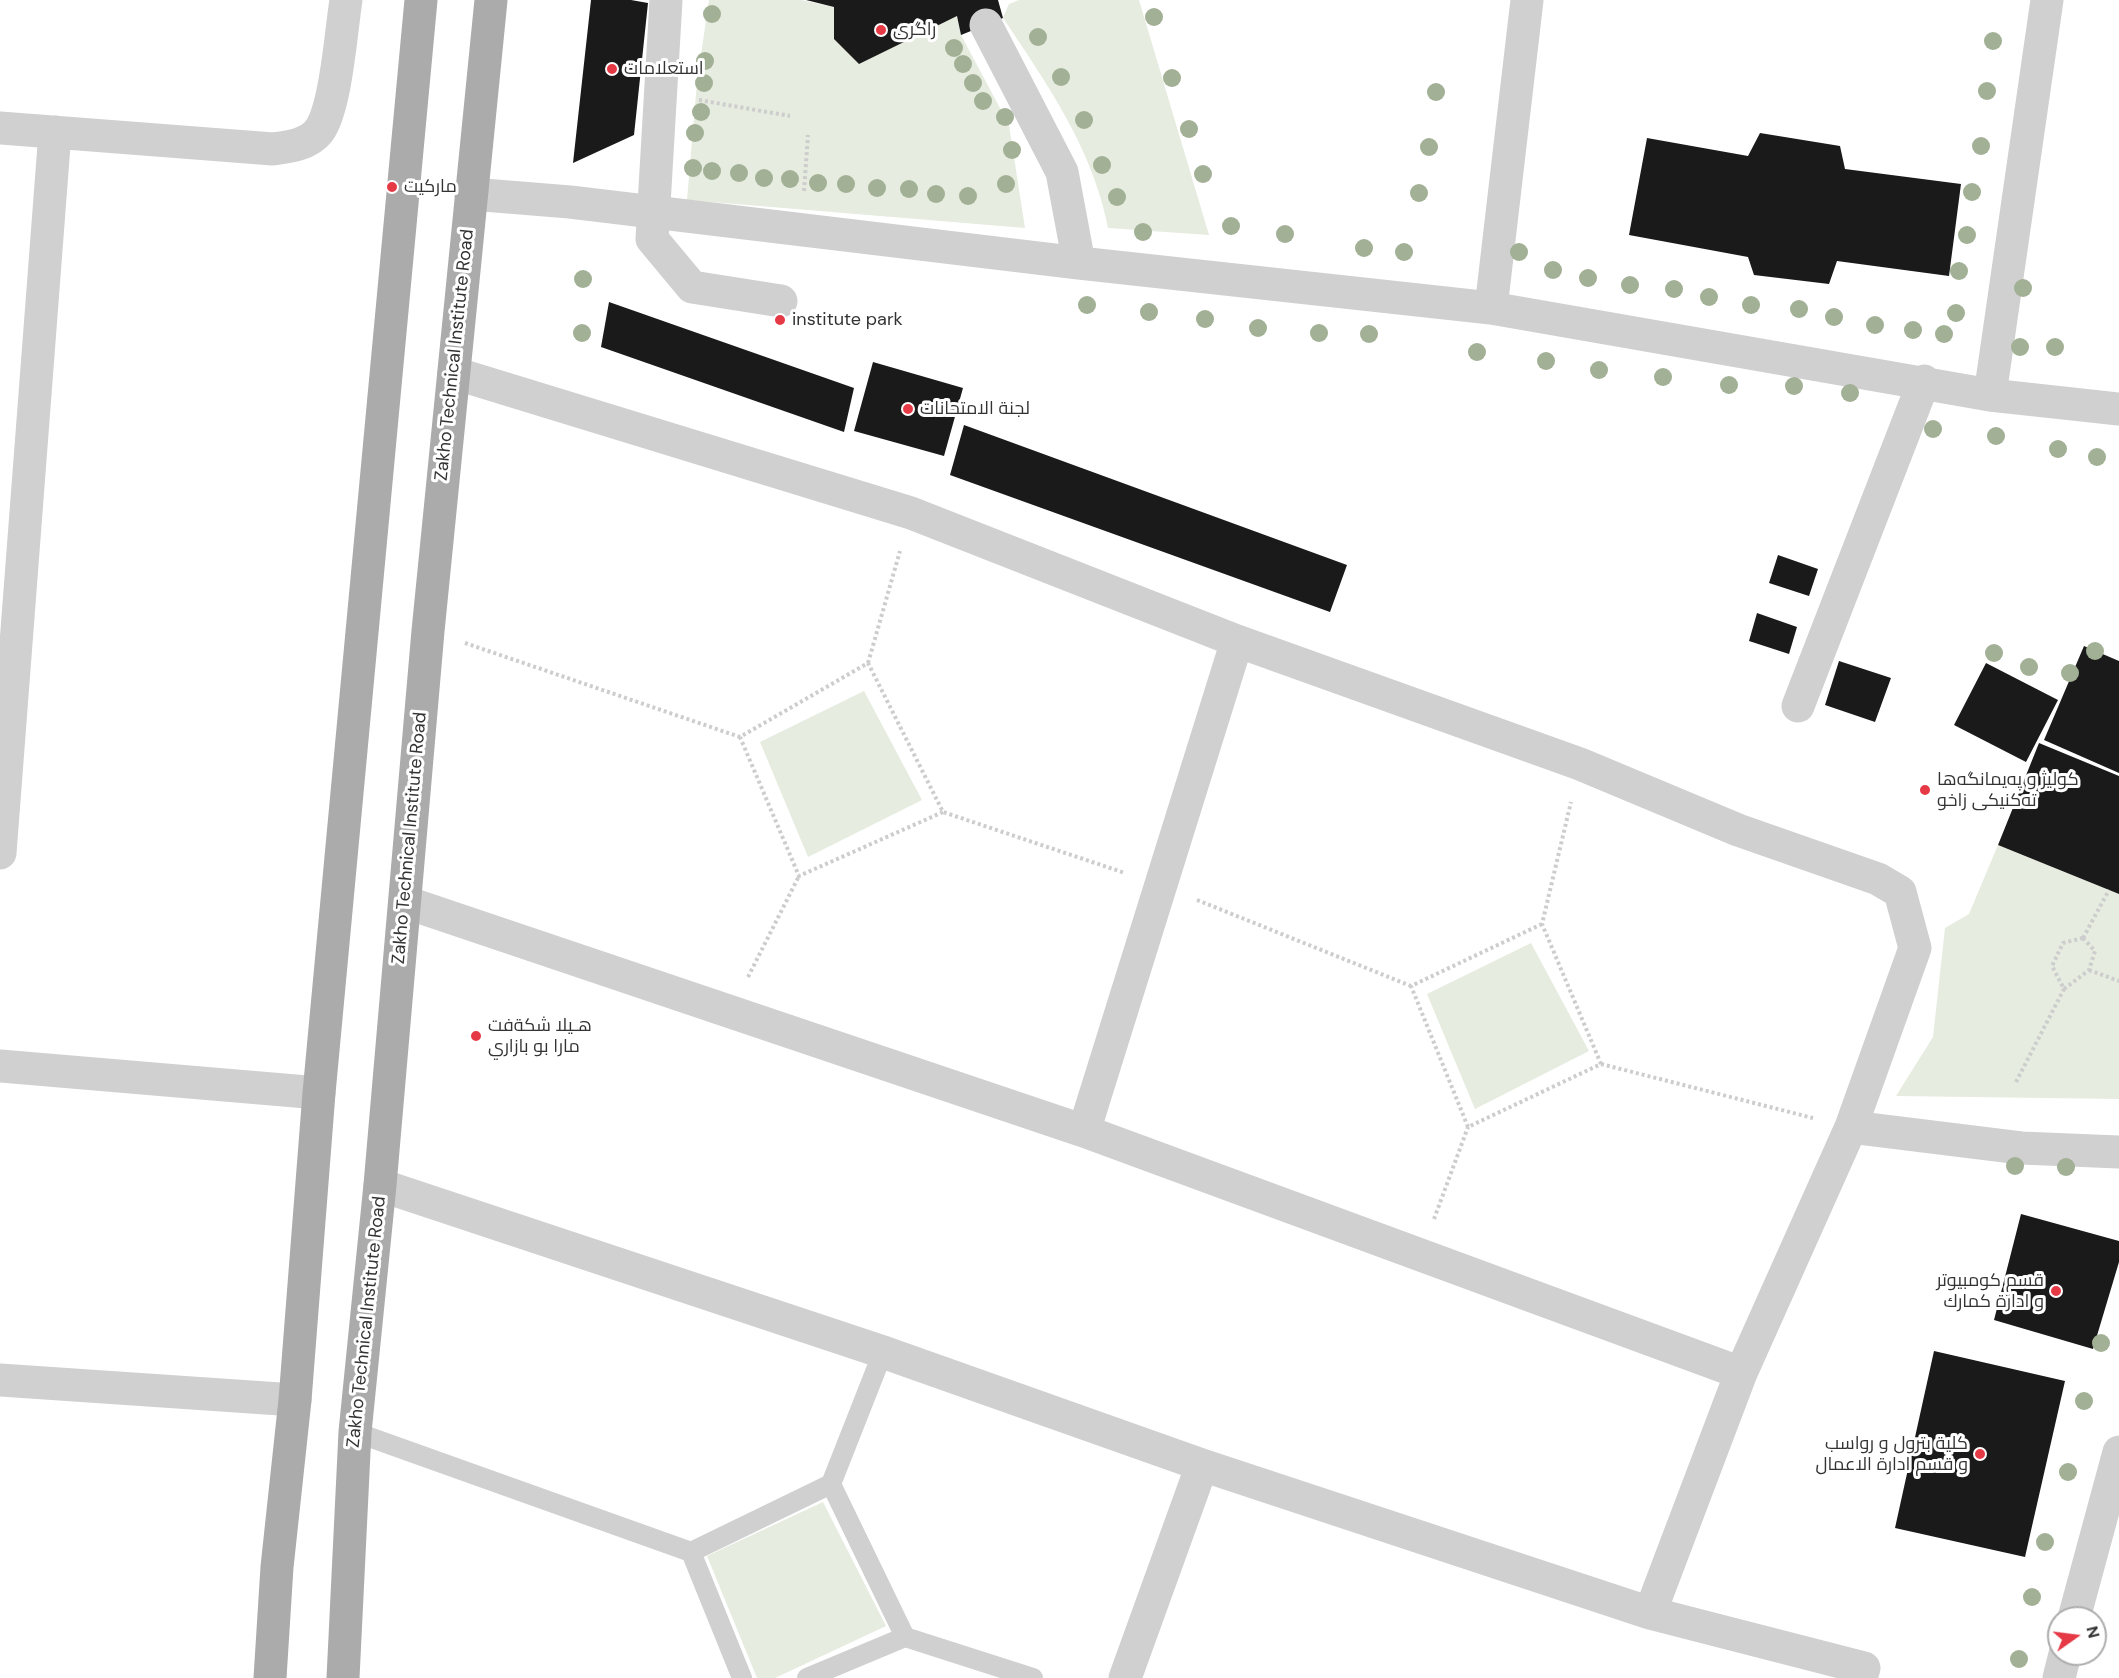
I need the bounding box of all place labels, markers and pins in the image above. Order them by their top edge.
place label: راگری [893,19,936,41]
marker: راگری [874,23,888,37]
place label: استعلامات [624,58,704,80]
marker: استعلامات [605,62,619,76]
place label: ماركيت [404,176,457,198]
marker: ماركيت [385,180,399,194]
place label: institute park [792,309,903,331]
marker: institute park [773,313,787,327]
place label: لجنة الامتحانات [920,398,1030,420]
marker: لجنة الامتحانات [901,402,915,416]
place label: كوليژ و په‌يمانگه‌ها ته‌كنيكى زاخو [1937,769,2079,812]
marker: كوليژ و په‌يمانگه‌ها ته‌كنيكى زاخو [1918,783,1932,797]
place label: هـيلا شكةفت مارا بو بازاري [488,1015,592,1058]
marker: هـيلا شكةفت مارا بو بازاري [469,1029,483,1043]
place label: قسم کومبیوتر و ادارة كمارك [1937,1270,2044,1312]
marker: قسم کومبیوتر و ادارة كمارك [2049,1284,2063,1298]
place label: كلية بترول و رواسب و قسم ادارة الاعمال [1815,1433,1968,1476]
marker: كلية بترول و رواسب و قسم ادارة الاعمال [1973,1447,1987,1461]

